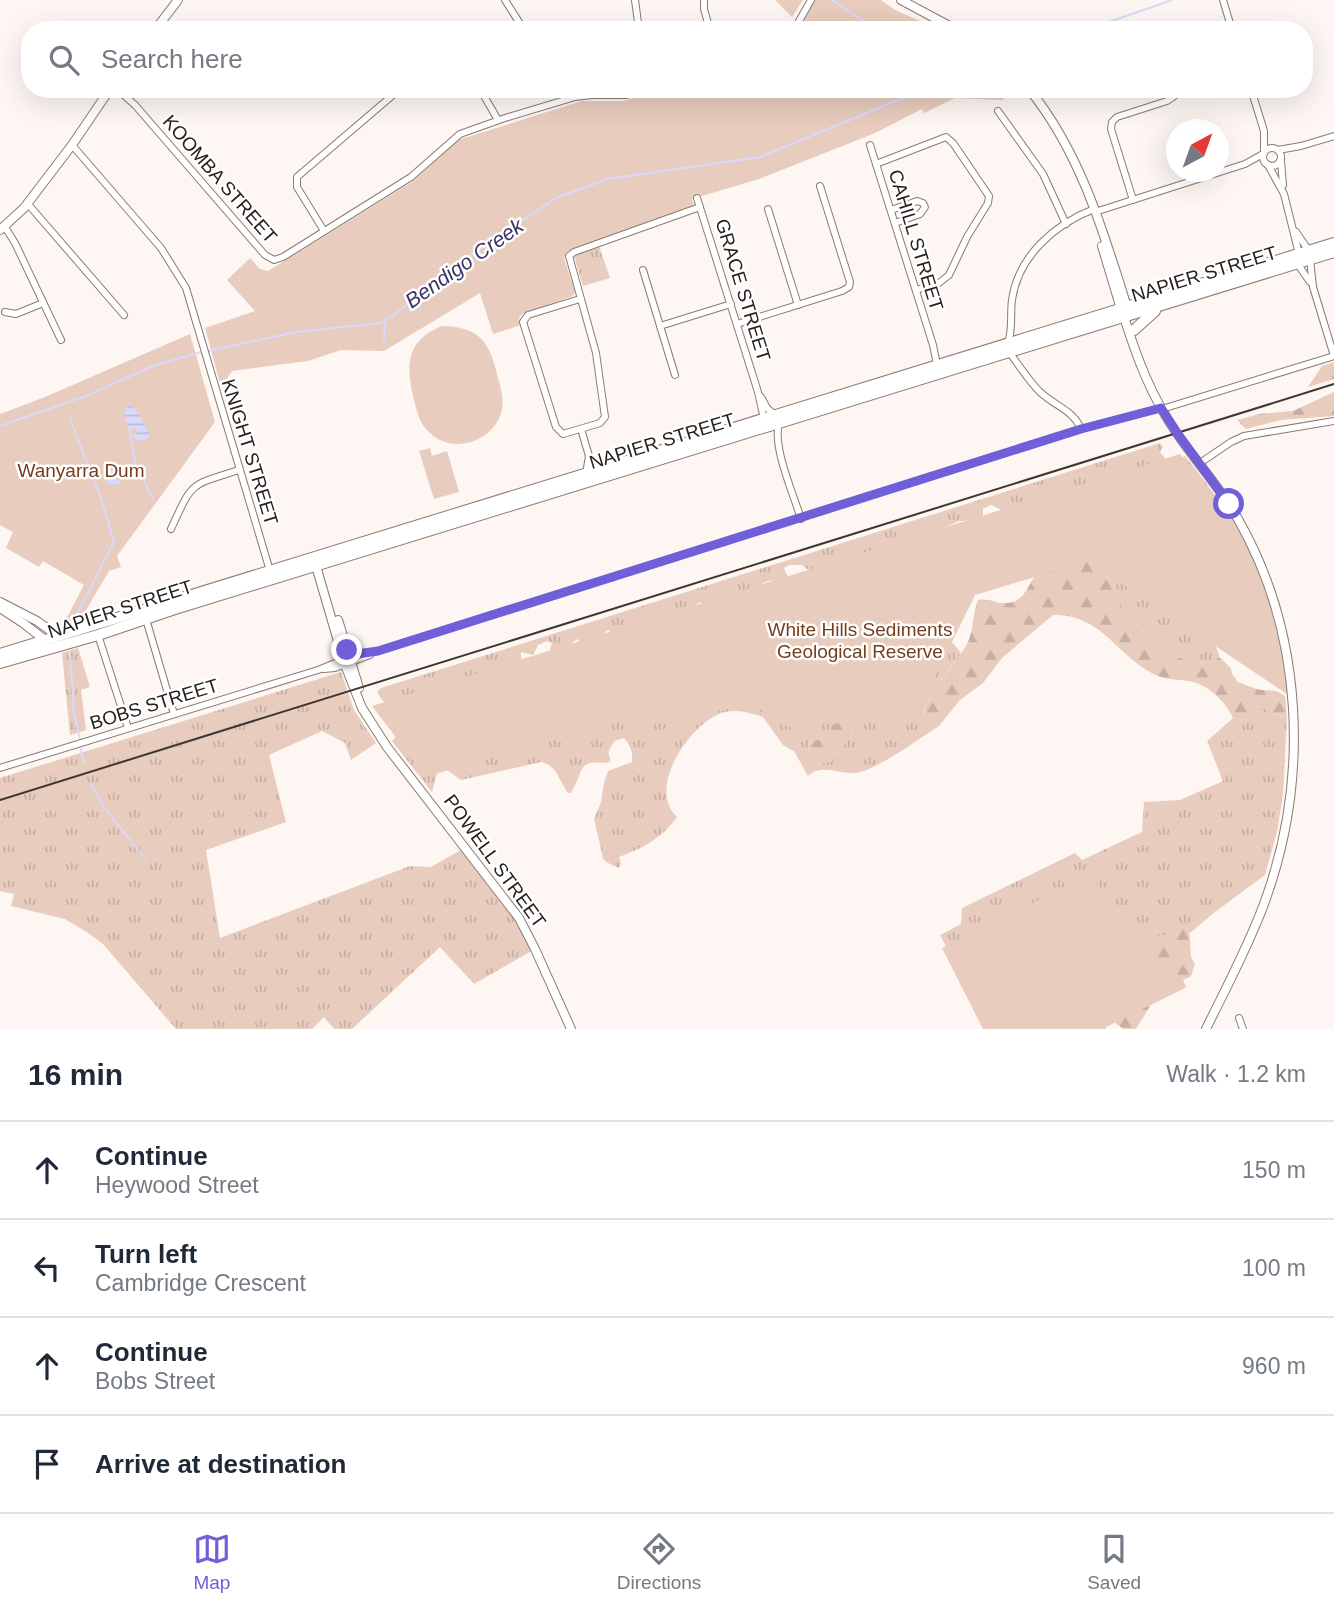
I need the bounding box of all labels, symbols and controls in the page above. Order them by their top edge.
search box [21,21,1313,98]
icon: search [45,41,83,79]
text: Search here [101,44,243,74]
street label: KOOMBA STREET [159,111,282,248]
north arrow [1166,119,1229,182]
street label: CAHILL STREET [885,167,948,313]
water label: Bendigo Creek [401,213,529,312]
street label: GRACE STREET [711,216,775,364]
street label: NAPIER STREET [1129,242,1280,306]
street label: KNIGHT STREET [218,376,282,528]
street label: NAPIER STREET [587,409,738,473]
park label: Wanyarra Dum [17,460,145,481]
route start [1213,488,1244,519]
street label: NAPIER STREET [45,576,195,642]
park label: White Hills Sediments Geological Reserve [768,619,952,662]
route end [331,634,362,665]
street label: BOBS STREET [87,674,221,733]
street label: POWELL STREET [440,791,550,932]
text: 16 min [28,1058,123,1091]
text: Walk · 1.2 km [1166,1061,1306,1087]
text: Continue [95,1141,208,1171]
icon: ahead [28,1151,66,1189]
text: 150 m [1242,1157,1306,1183]
text: Heywood Street [95,1172,259,1198]
text: Turn left [95,1239,197,1269]
icon: left [28,1249,66,1287]
text: 100 m [1242,1255,1306,1281]
text: Cambridge Crescent [95,1270,306,1296]
text: Continue [95,1337,208,1367]
icon: ahead [28,1347,66,1385]
text: 960 m [1242,1353,1306,1379]
text: Bobs Street [95,1368,215,1394]
icon: arrive [28,1445,66,1483]
text: Arrive at destination [95,1449,346,1479]
tab: Map [193,1530,231,1594]
tab: Directions [617,1530,701,1594]
tab: Saved [1087,1530,1141,1594]

